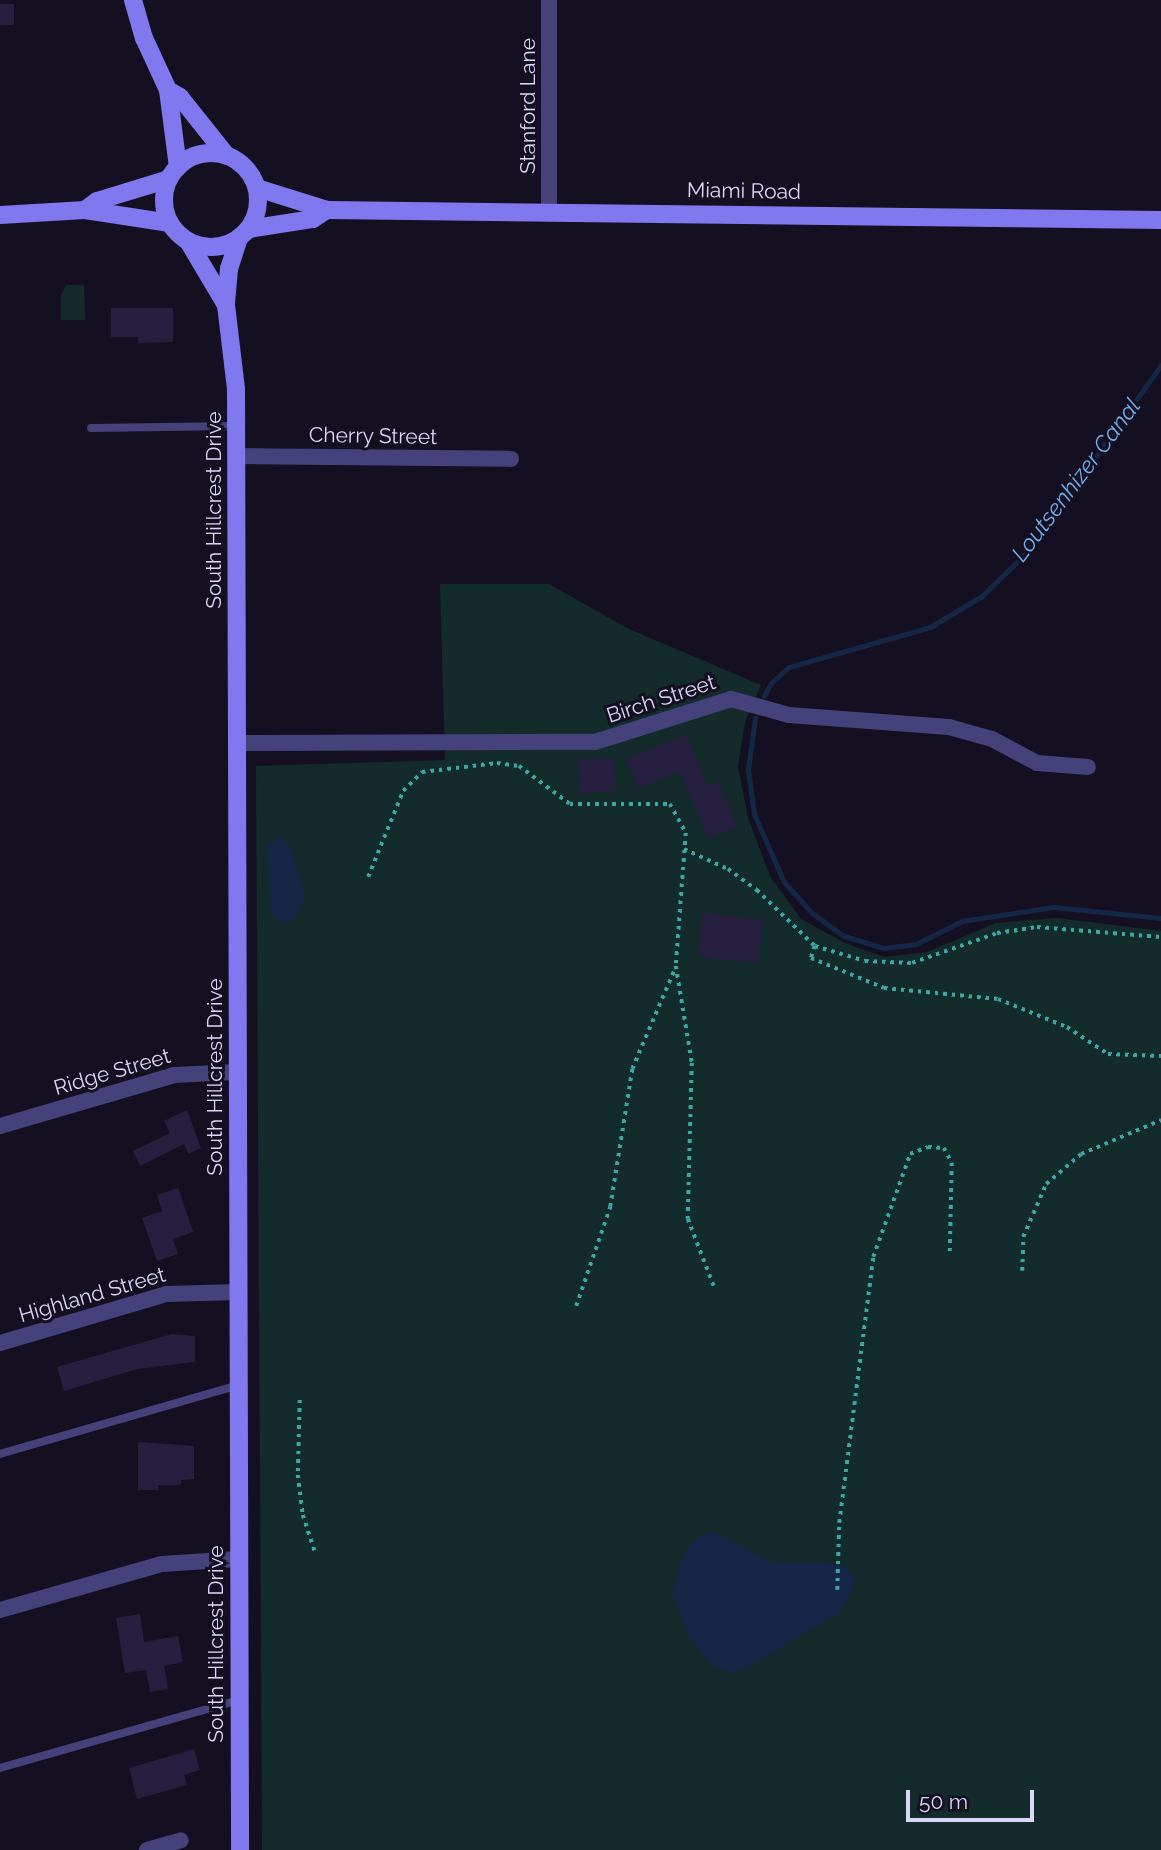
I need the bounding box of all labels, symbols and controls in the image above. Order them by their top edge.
street label: Stanford Lane [515,38,541,174]
street label: Miami Road [687,177,801,205]
water label: Loutsenhizer Canal [1006,393,1146,567]
street label: South Hillcrest Drive [201,411,227,609]
street label: Cherry Street [308,422,438,450]
street label: Birch Street [603,670,719,728]
street label: South Hillcrest Drive [202,978,228,1176]
street label: Ridge Street [51,1043,173,1101]
street label: Highland Street [16,1262,168,1328]
street label: South Hillcrest Drive [203,1545,229,1743]
scale bar [909,1776,1037,1820]
text: 50 m [919,1789,968,1814]

